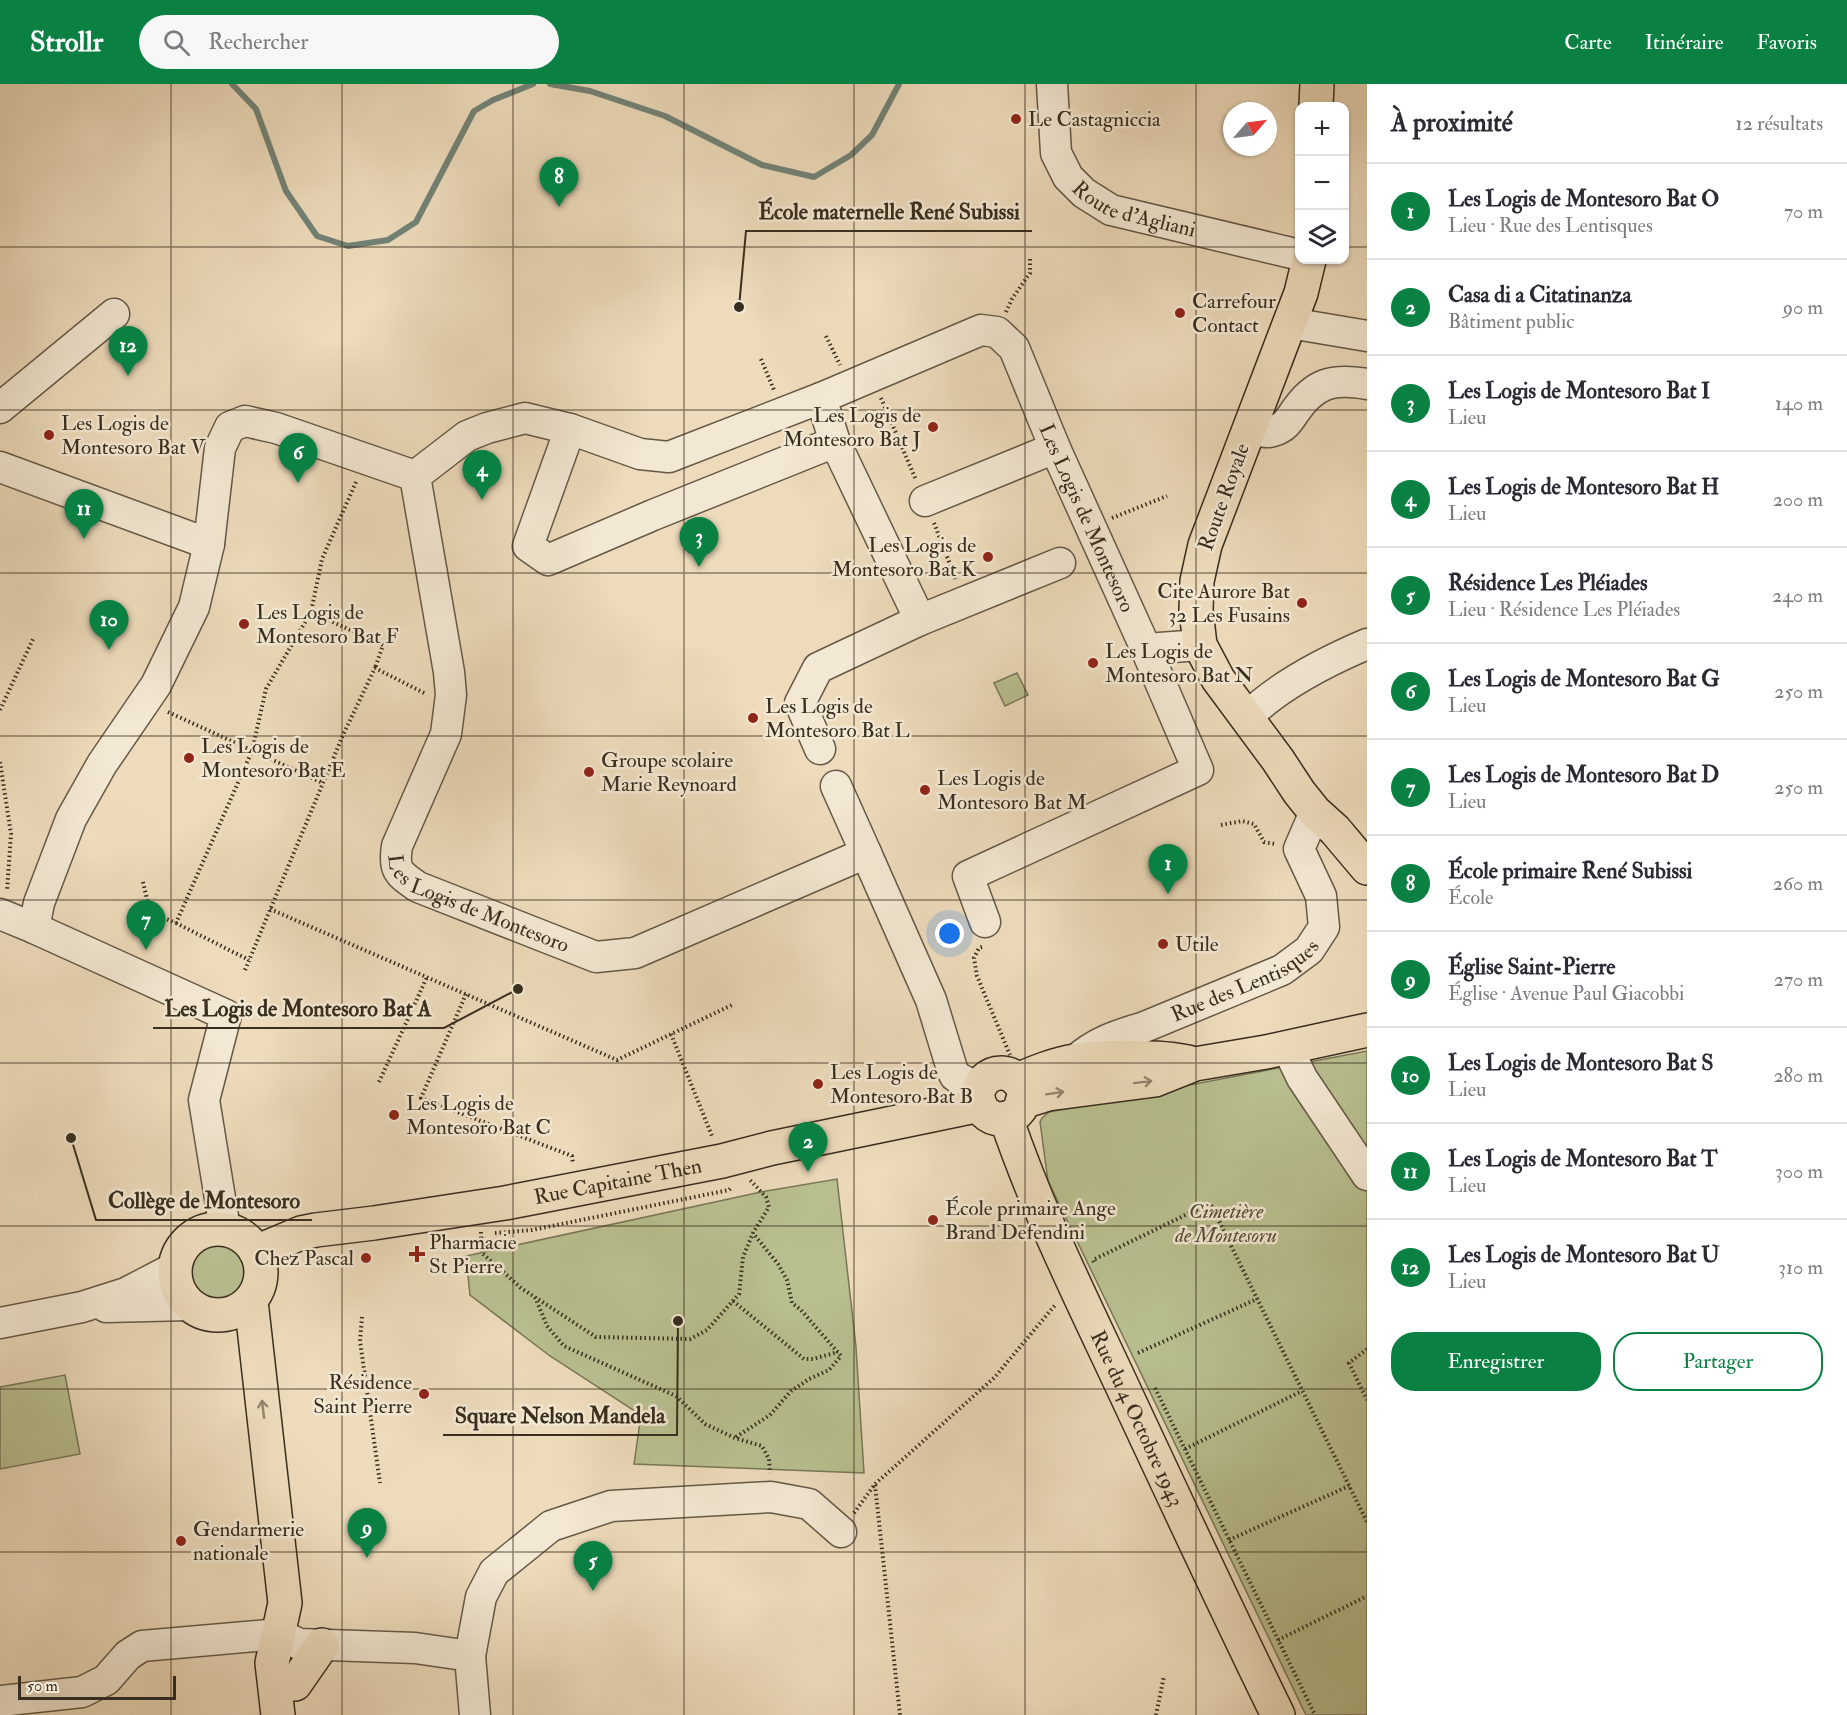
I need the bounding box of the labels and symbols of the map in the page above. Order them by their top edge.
north arrow [1223,102,1277,156]
place label: Le Castagniccia [1028,106,1161,133]
marker: Le Castagniccia [1009,112,1023,126]
pin: 8 [540,158,578,207]
street label: Route d'Agliani [1066,175,1199,243]
callout: École maternelle René Subissi [746,191,1032,231]
text: École maternelle René Subissi [758,196,1020,226]
place label: Carrefour Contact [1192,288,1276,339]
marker: Carrefour Contact [1173,306,1187,320]
pin: 12 [108,326,148,376]
place label: Les Logis de Montesoro Bat J [783,402,921,453]
place label: Les Logis de Montesoro Bat V [61,410,207,461]
marker: Les Logis de Montesoro Bat J [926,420,940,434]
street label: Les Logis de Montesoro [1033,420,1141,616]
marker: Les Logis de Montesoro Bat V [42,428,56,442]
pin: 6 [278,434,318,483]
street label: Route Royale [1192,439,1256,554]
pin: 4 [462,450,502,500]
pin: 11 [64,490,104,539]
pin: 3 [680,518,718,567]
place label: Les Logis de Montesoro Bat K [832,532,976,583]
marker: Les Logis de Montesoro Bat K [981,550,995,564]
place label: Cite Aurore Bat 32 Les Fusains [1157,578,1290,629]
marker: Cite Aurore Bat 32 Les Fusains [1295,596,1309,610]
place label: Les Logis de Montesoro Bat F [256,599,399,650]
pin: 10 [90,600,128,650]
marker: Les Logis de Montesoro Bat F [237,617,251,631]
place label: Les Logis de Montesoro Bat N [1105,638,1254,689]
marker: Les Logis de Montesoro Bat N [1086,656,1100,670]
place label: Les Logis de Montesoro Bat L [765,693,910,744]
marker: Les Logis de Montesoro Bat L [746,711,760,725]
place label: Les Logis de Montesoro Bat E [201,733,346,784]
place label: Groupe scolaire Marie Reynoard [601,747,737,798]
marker: Les Logis de Montesoro Bat E [182,751,196,765]
marker: Groupe scolaire Marie Reynoard [582,765,596,779]
place label: Les Logis de Montesoro Bat M [937,765,1087,816]
marker: Les Logis de Montesoro Bat M [918,783,932,797]
pin: 1 [1148,844,1188,894]
street label: Les Logis de Montesoro [382,853,573,959]
pin: 7 [126,900,166,950]
your location [935,919,964,948]
place label: Utile [1175,931,1219,958]
street label: Rue des Lentisques [1167,935,1325,1028]
marker: Utile [1156,937,1170,951]
callout: Les Logis de Montesoro Bat A [153,988,444,1028]
text: Les Logis de Montesoro Bat A [164,995,433,1024]
place label: Les Logis de Montesoro Bat B [830,1059,973,1110]
one-way arrow [1133,1076,1153,1087]
marker: Les Logis de Montesoro Bat B [811,1077,825,1091]
one-way arrow [1045,1088,1064,1099]
place label: Les Logis de Montesoro Bat C [406,1090,551,1141]
marker: Les Logis de Montesoro Bat C [387,1108,401,1122]
pin: 2 [788,1122,828,1172]
street label: Rue Capitaine Then [532,1152,704,1211]
callout: Collège de Montesoro [96,1180,312,1220]
text: Collège de Montesoro [108,1187,300,1216]
place label: École primaire Ange Brand Defendini [945,1195,1116,1246]
park label: Cimetière de Montesoru [1174,1198,1277,1249]
marker: École primaire Ange Brand Defendini [926,1213,940,1227]
place label: Pharmacie St Pierre [429,1229,517,1280]
place label: Chez Pascal [254,1245,355,1272]
marker: Pharmacie St Pierre [410,1247,424,1261]
marker: Chez Pascal [359,1251,373,1265]
street label: Rue du 4 Octobre 1943 [1084,1326,1190,1511]
place label: Résidence Saint Pierre [313,1369,412,1420]
marker: Résidence Saint Pierre [417,1387,431,1401]
callout: Square Nelson Mandela [443,1395,677,1435]
one-way arrow [257,1400,268,1419]
text: Square Nelson Mandela [455,1402,666,1431]
pin: 9 [348,1508,386,1558]
place label: Gendarmerie nationale [193,1516,304,1567]
marker: Gendarmerie nationale [174,1534,188,1548]
pin: 5 [574,1542,612,1591]
scale bar [18,1673,176,1700]

